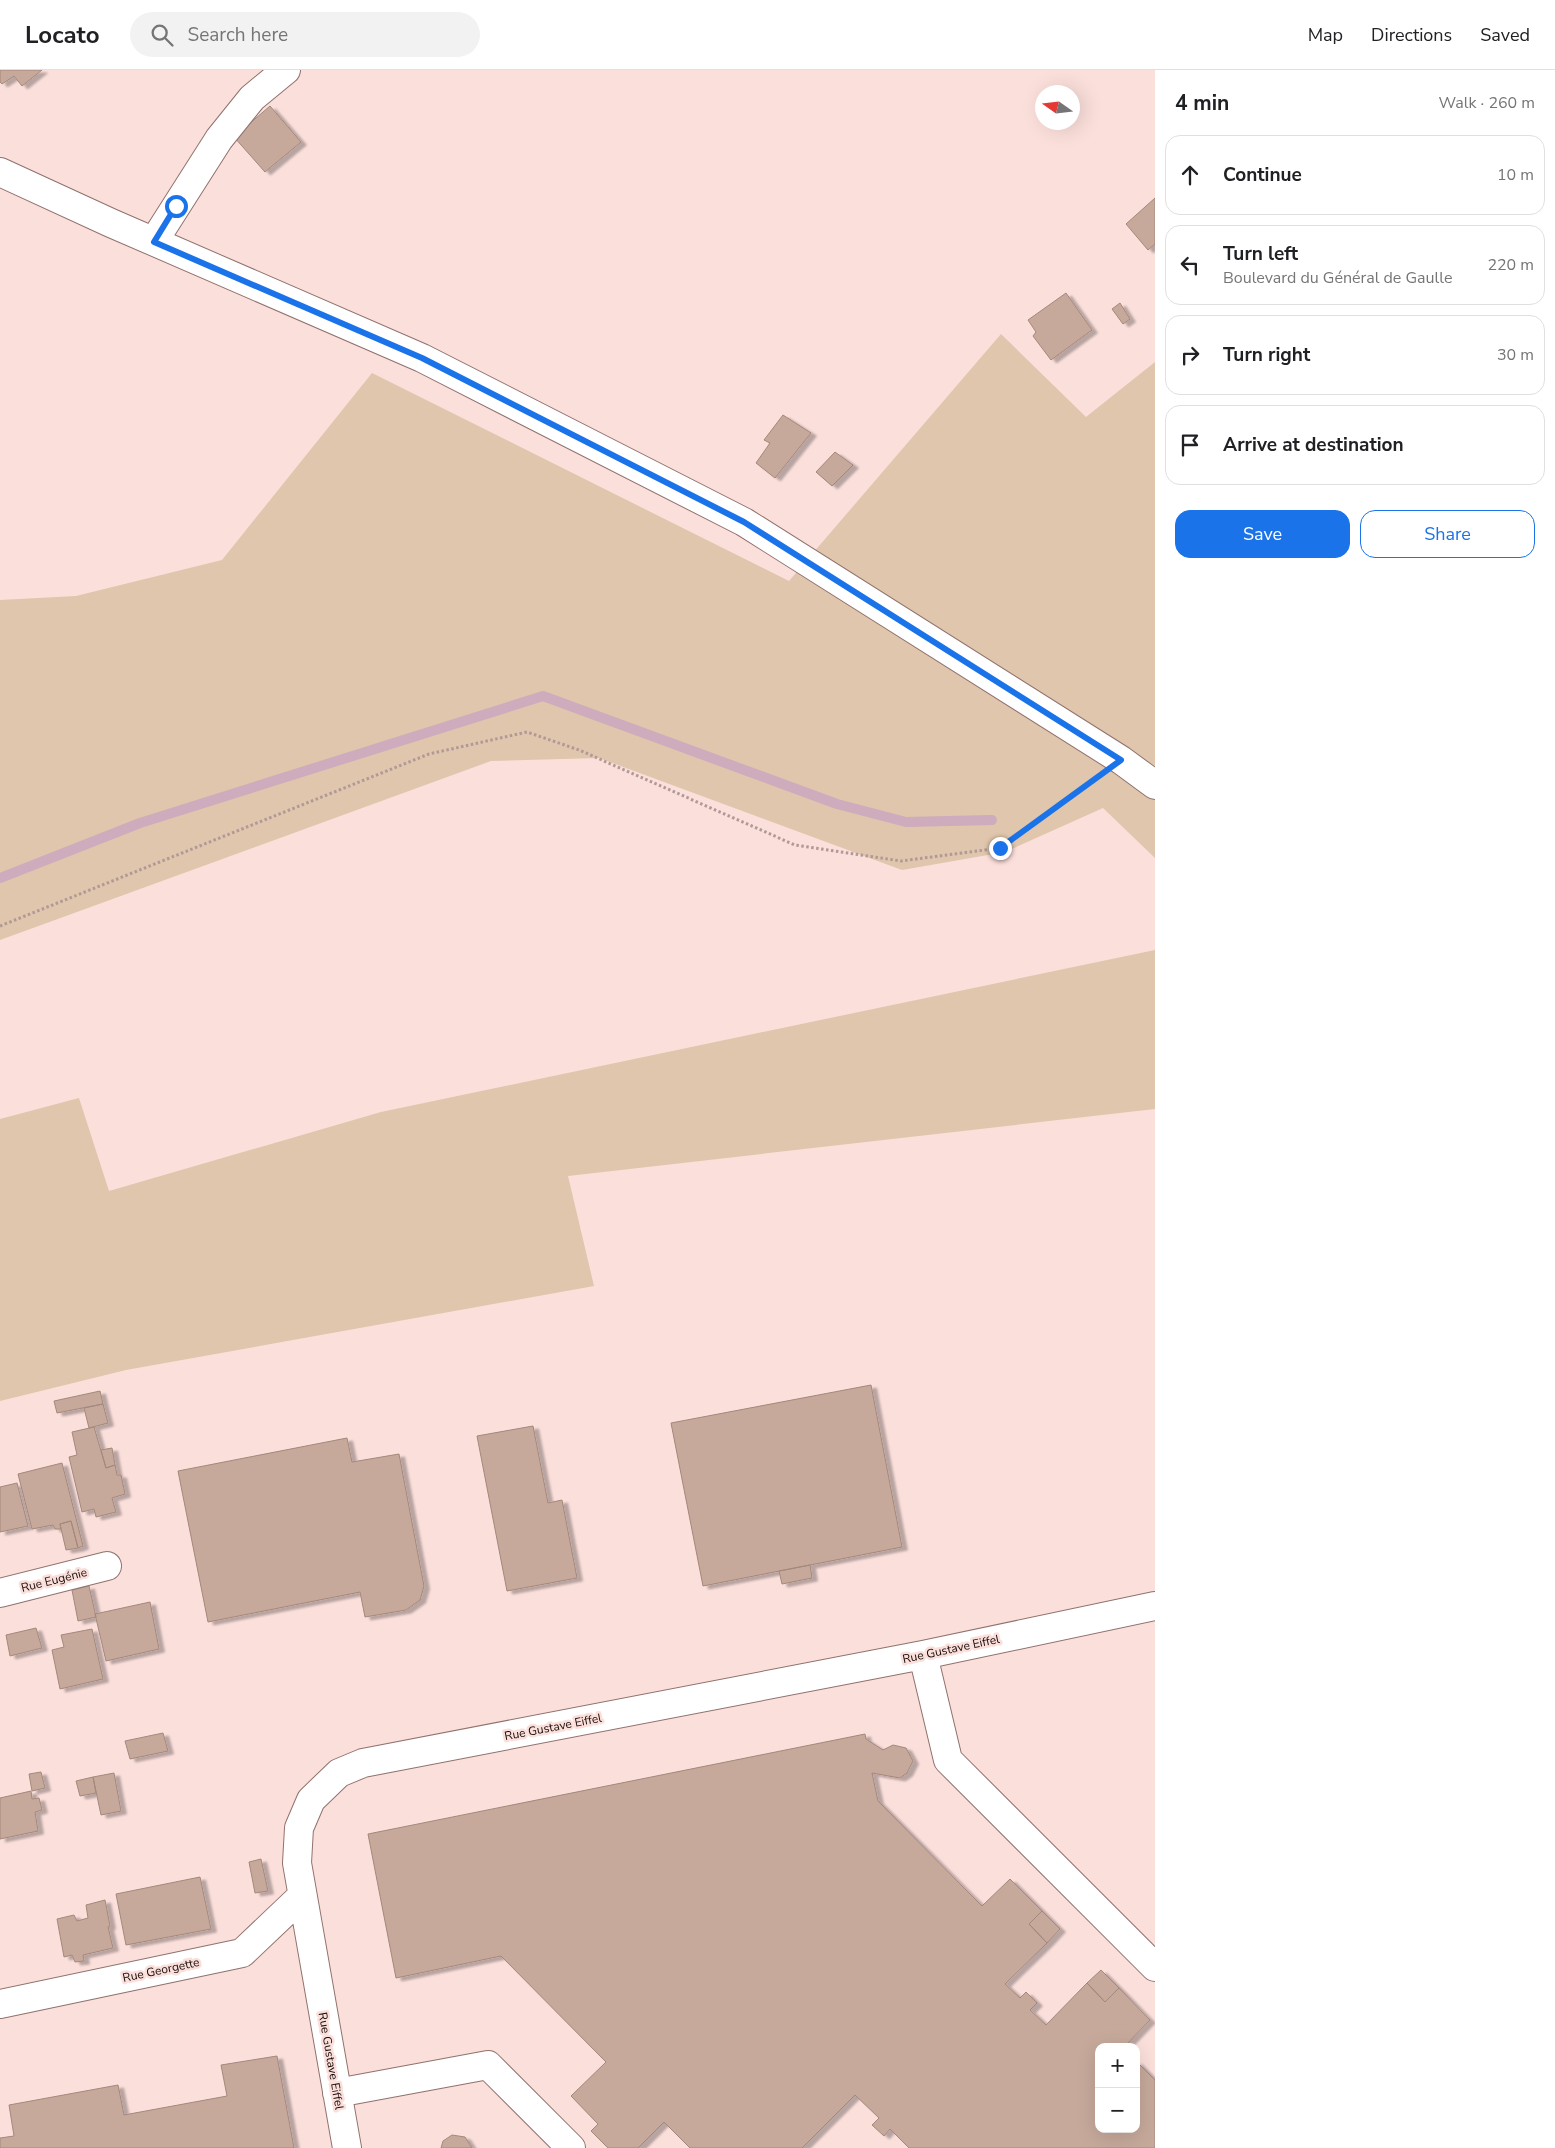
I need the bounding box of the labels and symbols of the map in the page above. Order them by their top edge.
north arrow [1035,85,1080,130]
route start [165,195,188,218]
route end [989,837,1012,860]
street label: Rue Eugénie [19,1564,89,1596]
street label: Rue Gustave Eiffel [901,1631,1001,1667]
street label: Rue Gustave Eiffel [503,1710,603,1744]
street label: Rue Georgette [121,1954,201,1986]
street label: Rue Gustave Eiffel [315,2011,348,2111]

